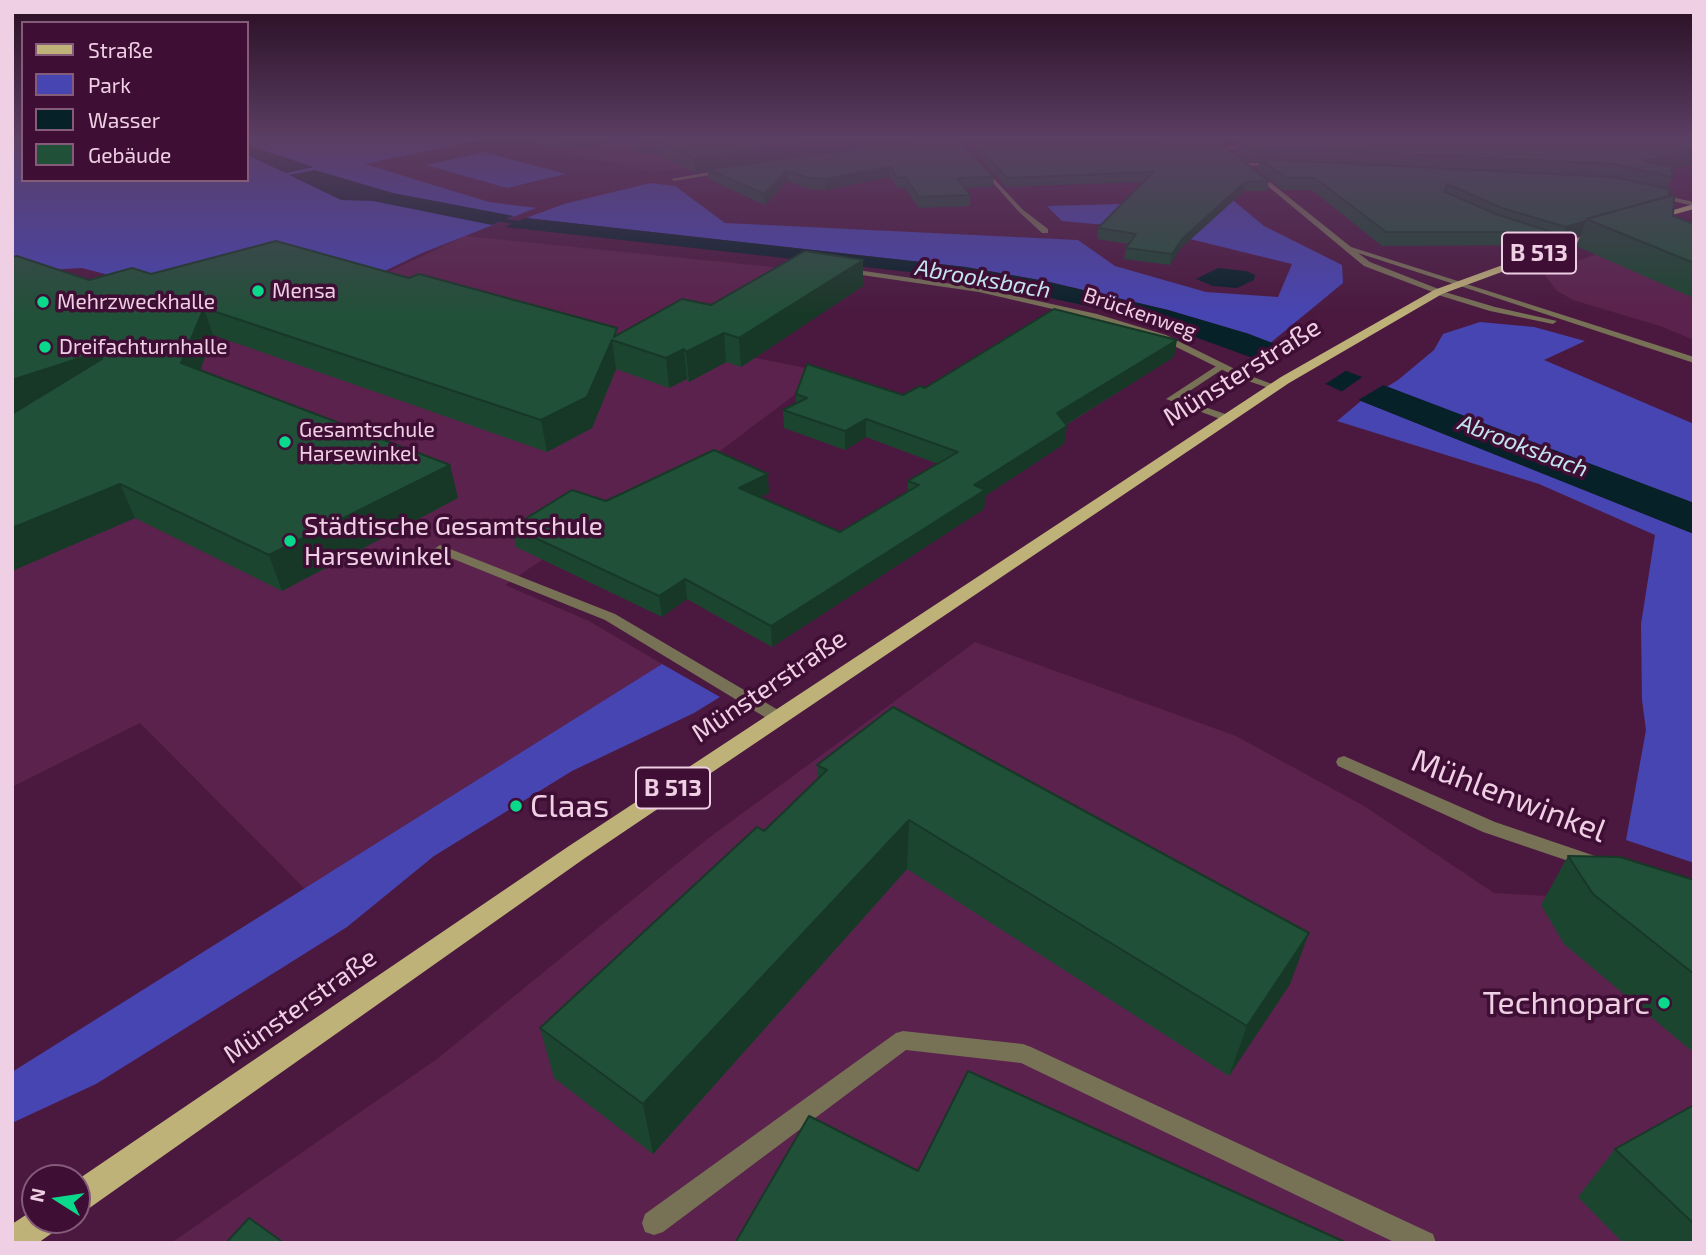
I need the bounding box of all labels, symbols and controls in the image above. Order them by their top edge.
legend [21,21,248,182]
text: Straße [88,37,153,62]
text: Park [88,72,131,97]
text: Wasser [88,107,160,132]
text: Gebäude [88,142,171,167]
road number: B 513 [1502,232,1576,274]
water label: Abrooksbach [913,254,1053,304]
place label: Mensa [272,278,336,304]
street label: Brückenweg [1080,282,1200,344]
marker: Mensa [250,283,266,299]
place label: Mehrzweckhalle [57,289,215,315]
marker: Mehrzweckhalle [35,294,51,310]
street label: Münsterstraße [1158,311,1326,433]
place label: Dreifachturnhalle [59,334,228,360]
marker: Dreifachturnhalle [37,339,53,355]
water label: Abrooksbach [1454,409,1592,483]
place label: Gesamtschule Harsewinkel [299,417,435,467]
marker: Gesamtschule Harsewinkel [277,434,293,450]
place label: Städtische Gesamtschule Harsewinkel [304,510,603,572]
marker: Städtische Gesamtschule Harsewinkel [282,533,298,549]
street label: Münsterstraße [686,623,852,749]
street label: Mühlenwinkel [1406,741,1612,851]
road number: B 513 [636,768,710,808]
place label: Claas [530,787,609,825]
marker: Claas [508,798,524,814]
street label: Münsterstraße [218,942,382,1070]
place label: Technoparc [1483,984,1650,1022]
marker: Technoparc [1656,995,1672,1011]
north arrow [21,1164,91,1234]
text: N [24,1186,50,1204]

